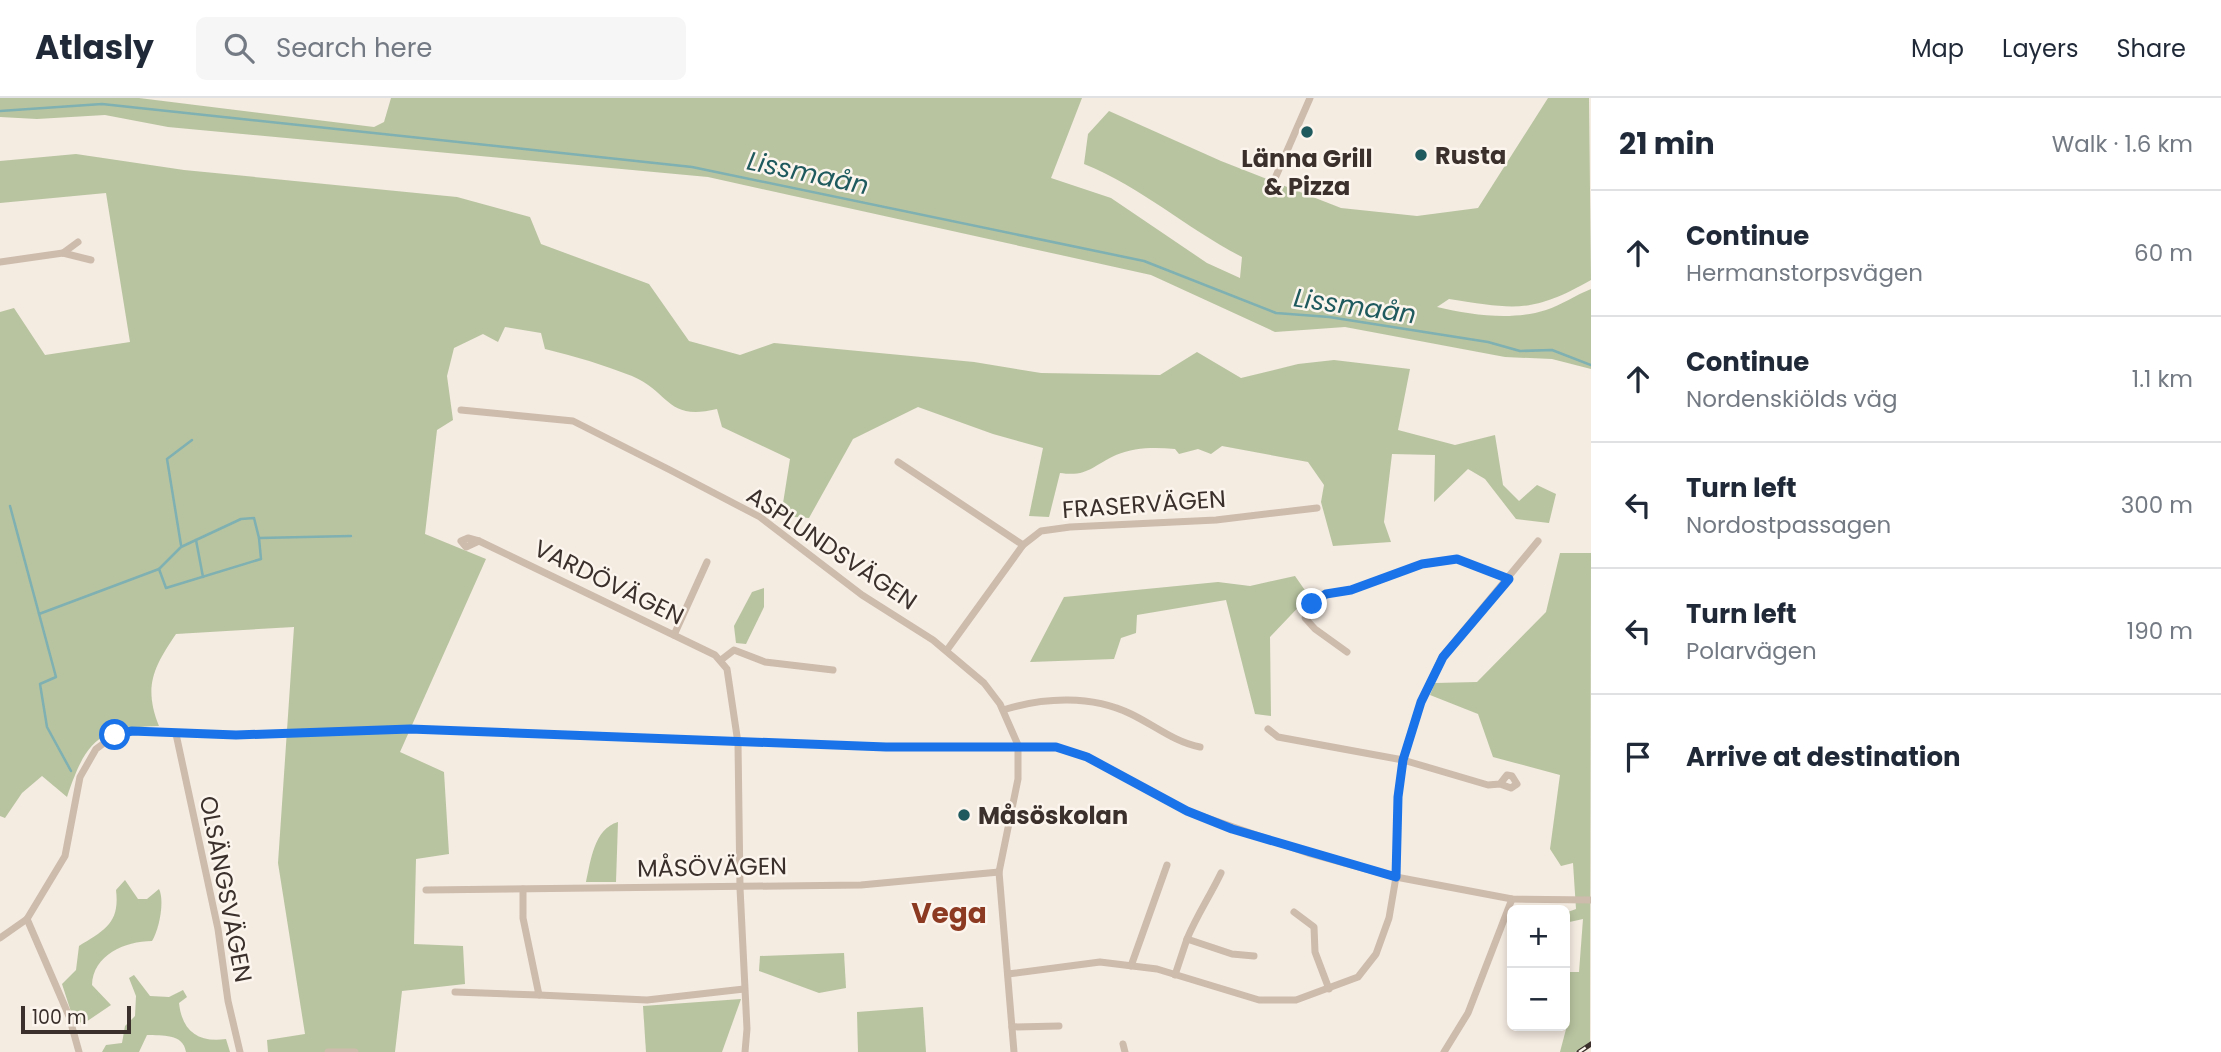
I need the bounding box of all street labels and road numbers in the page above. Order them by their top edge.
street label: ASPLUNDSVÄGEN [740,479,924,617]
street label: FRASERVÄGEN [1061,482,1227,526]
street label: VARDÖVÄGEN [528,531,690,633]
street label: OLSÄNGSVÄGEN [192,793,260,985]
street label: MÅSÖVÄGEN [637,849,787,885]

